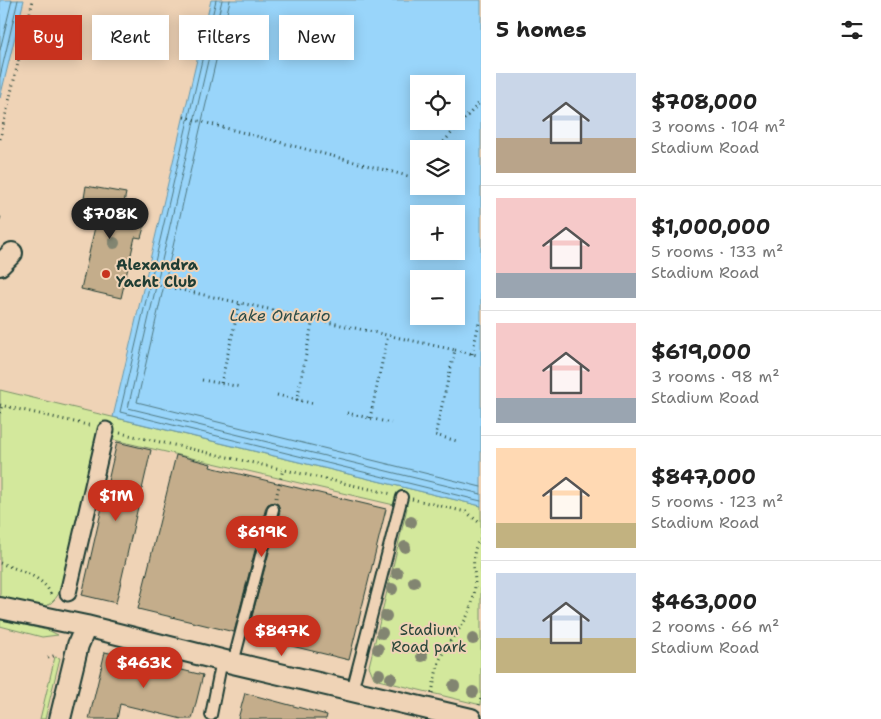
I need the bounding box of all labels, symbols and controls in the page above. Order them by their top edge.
chip: Buy [15,15,82,60]
chip: Rent [92,15,169,60]
chip: Filters [179,15,269,60]
chip: New [279,15,354,60]
text: 5 homes [496,16,587,44]
icon: filters [838,16,866,44]
map controls [410,75,465,325]
button: locate [410,75,465,130]
text: $708,000 [651,88,757,116]
icon: home [536,93,596,153]
text: 3 rooms · 104 m² [651,116,786,137]
text: Stadium Road [651,137,759,158]
button: layers [410,140,465,195]
pin: $708K [75,198,145,240]
text: $708K [82,203,138,224]
button: + [410,205,465,260]
text: $1,000,000 [651,213,770,241]
icon: home [536,218,596,278]
text: 5 rooms · 133 m² [651,241,783,262]
place label: Alexandra Yacht Club [116,255,199,292]
text: Stadium Road [651,262,759,283]
marker: Alexandra Yacht Club [100,268,112,280]
button: − [410,270,465,325]
water label: Lake Ontario [230,305,331,326]
text: $619,000 [651,338,751,366]
icon: home [536,343,596,403]
text: 3 rooms · 98 m² [651,366,780,387]
text: Stadium Road [651,387,759,408]
text: $847,000 [651,463,756,491]
icon: home [536,468,596,528]
pin: $1M [92,480,140,522]
text: $1M [99,485,133,506]
text: 5 rooms · 123 m² [651,491,783,512]
text: Stadium Road [651,512,759,533]
pin: $619K [227,516,297,558]
text: $619K [237,521,287,542]
text: $463,000 [651,588,757,616]
icon: home [536,593,596,653]
pin: $847K [247,614,317,657]
text: 2 rooms · 66 m² [651,616,779,637]
text: $847K [255,620,309,641]
park label: Stadium Road park [391,620,467,657]
text: Stadium Road [651,637,759,658]
pin: $463K [109,646,179,689]
text: $463K [117,652,171,673]

